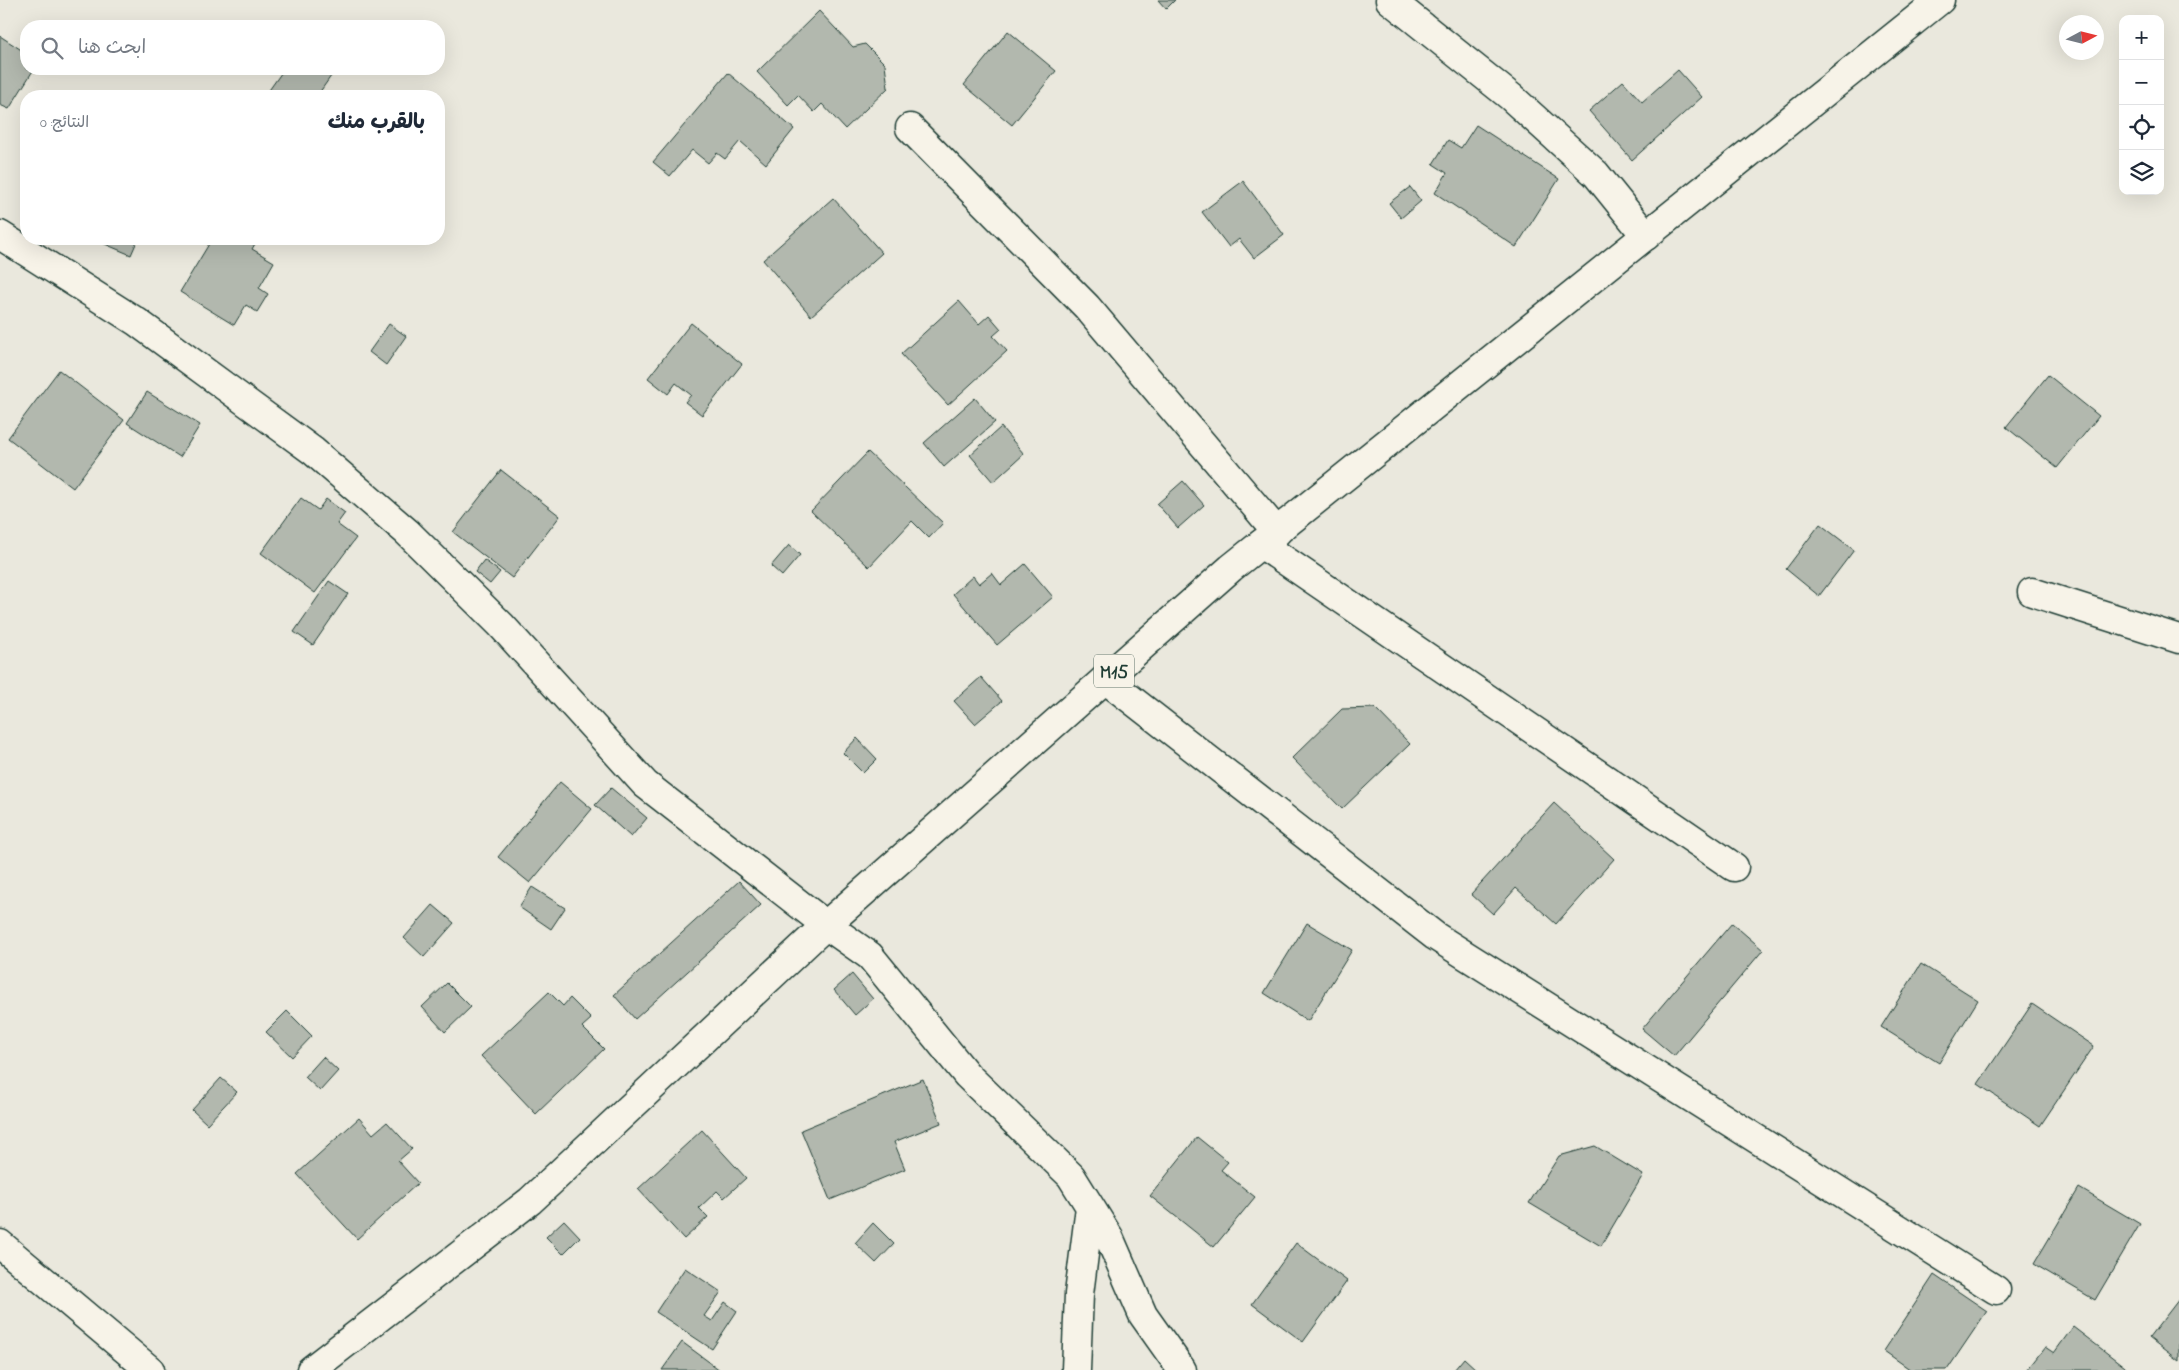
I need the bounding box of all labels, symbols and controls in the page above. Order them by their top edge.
north arrow [2059,15,2104,60]
map controls [2119,15,2164,195]
button: + [2119,15,2164,60]
search box [20,20,445,75]
icon: search [38,34,66,62]
text: ابحث هنا [78,35,146,62]
button: − [2119,60,2164,105]
button: locate [2119,105,2164,150]
text: بالقرب منك [328,108,425,138]
text: النتائج: 0 [40,111,89,135]
button: layers [2119,150,2164,195]
road number: M15 [1094,654,1134,688]

